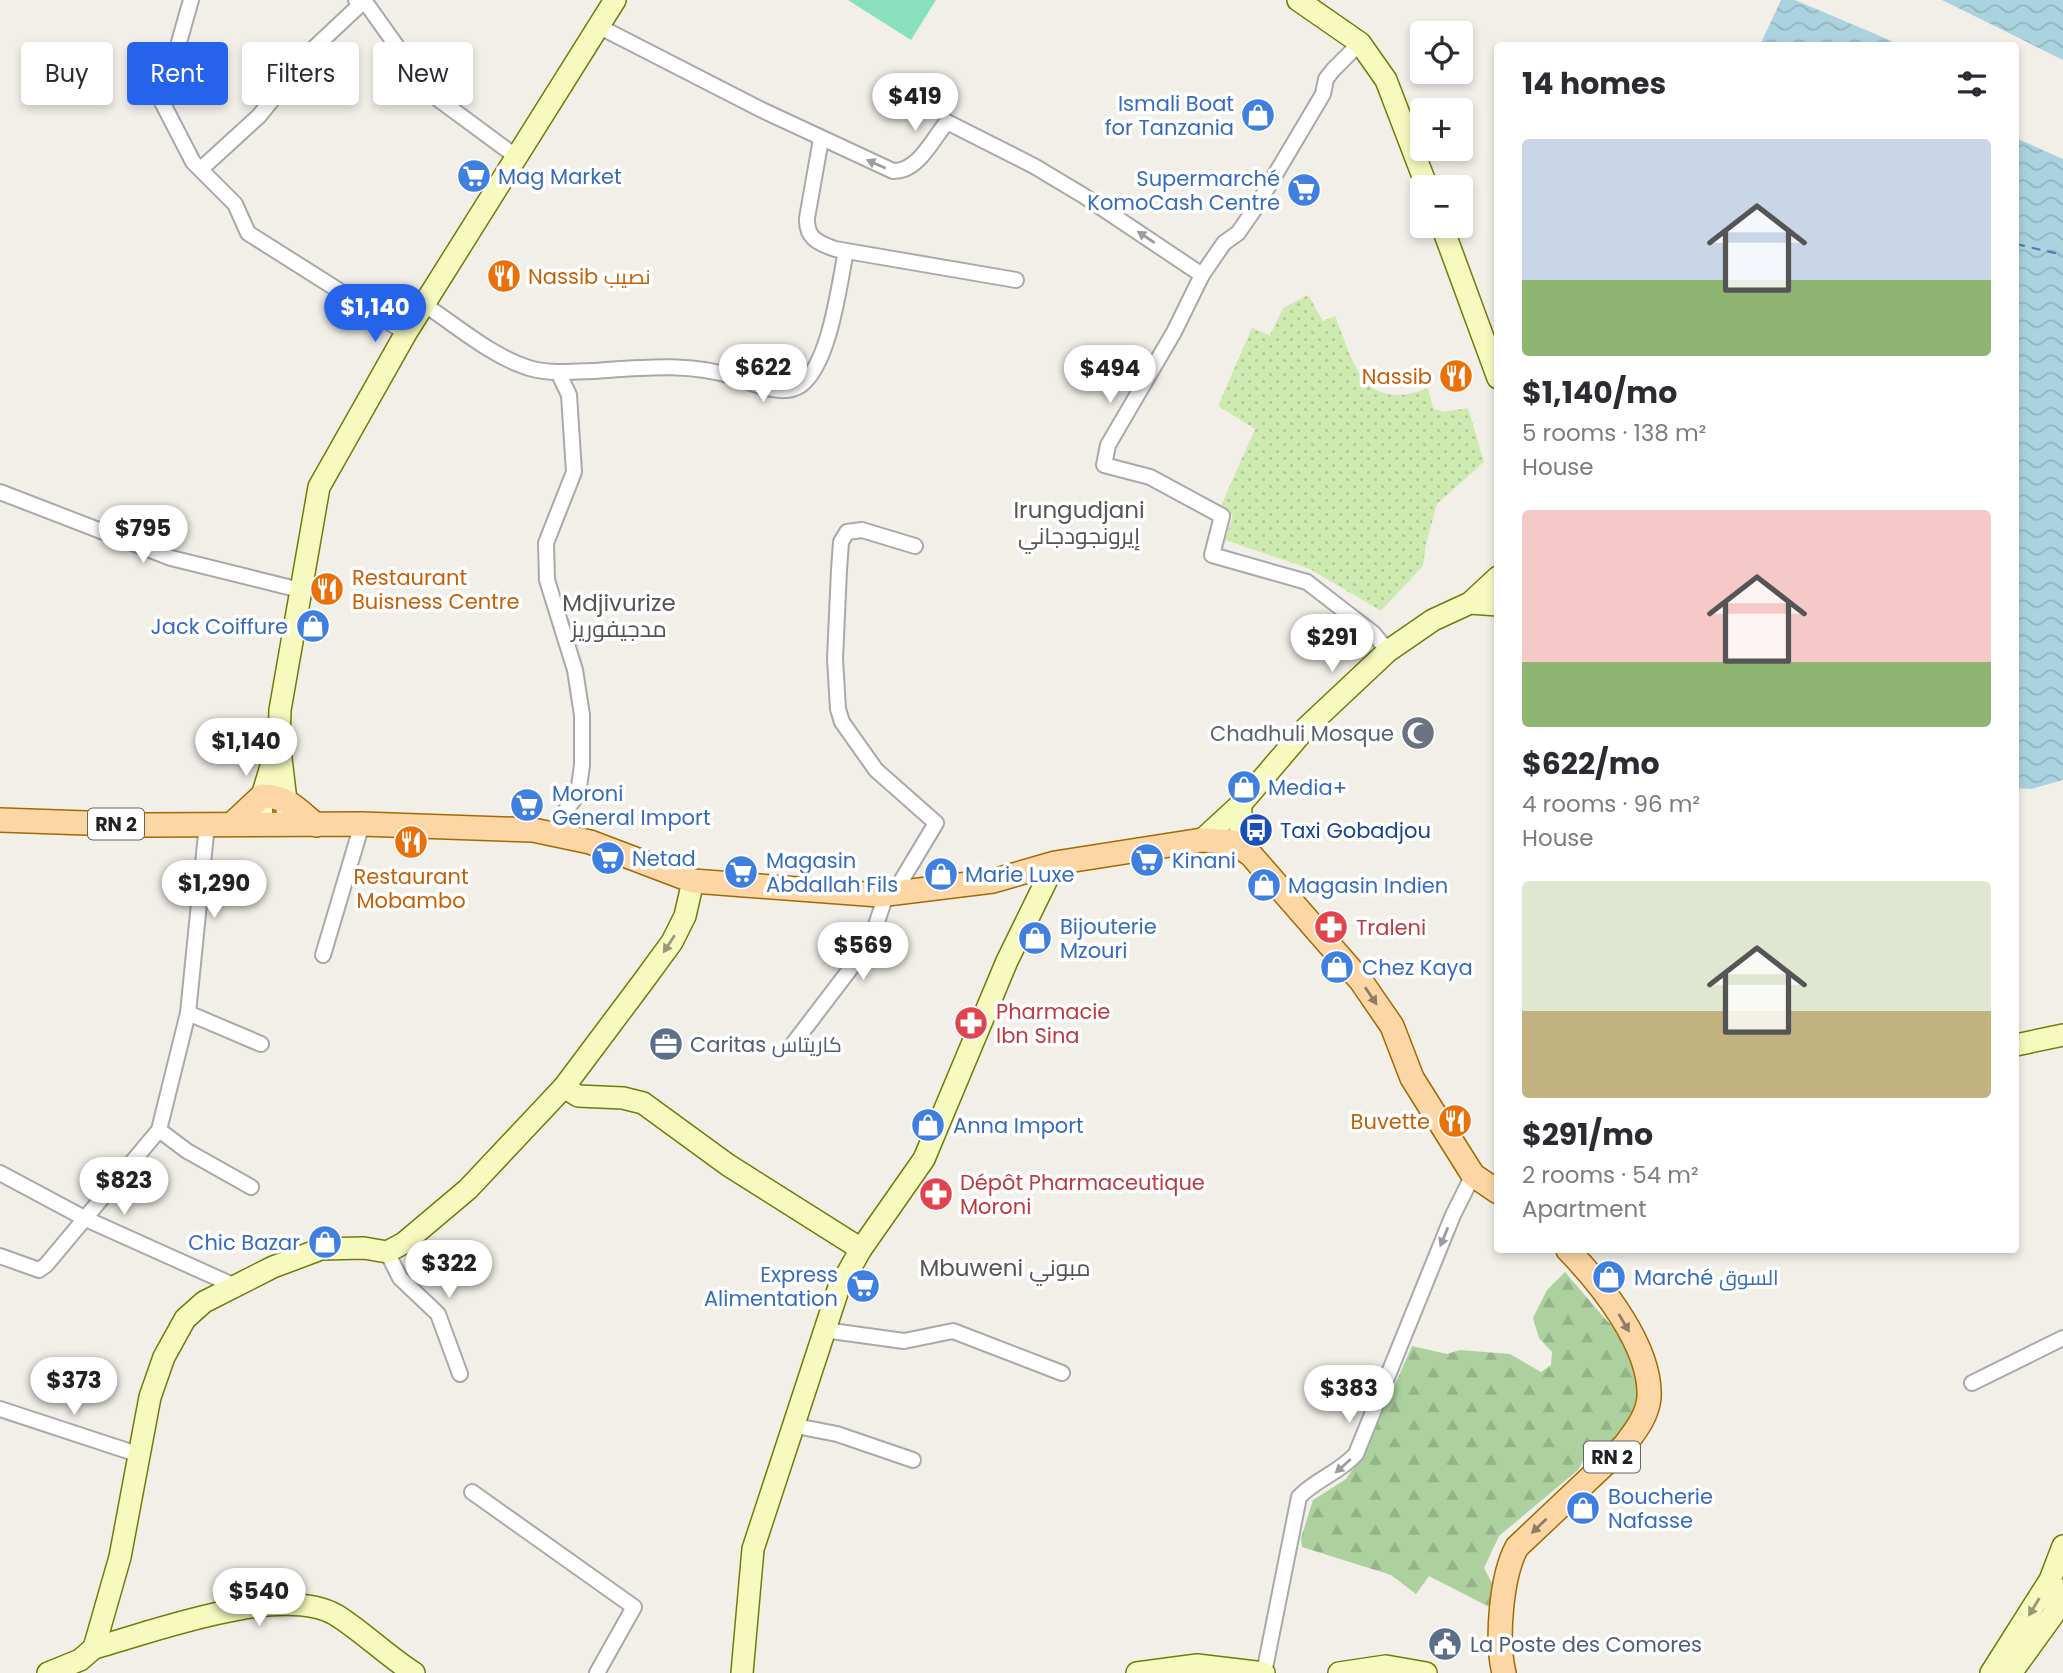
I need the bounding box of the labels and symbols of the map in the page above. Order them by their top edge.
pin: $419 [874,74,956,133]
place label: Ismali Boat for Tanzania [1105,89,1234,142]
shop icon: Ismali Boat for Tanzania [1239,96,1277,134]
supermarket icon: Mag Market [455,157,493,195]
one-way arrow [865,159,886,170]
place label: Mag Market [498,162,622,191]
place label: Supermarché KomoCash Centre [1087,164,1280,217]
supermarket icon: Supermarché KomoCash Centre [1285,171,1323,209]
one-way arrow [1136,231,1155,244]
restaurant icon: Nassib نصيب [485,257,523,295]
place label: Nassib نصيب [528,262,651,291]
pin: $1,140 [318,284,432,344]
pin: $622 [722,344,804,404]
pin: $494 [1069,346,1151,405]
restaurant icon: Nassib [1437,357,1475,395]
place label: Nassib [1362,362,1432,391]
district label: Irungudjani إيرونجودجاني [1013,494,1145,554]
pin: $795 [102,505,184,565]
place label: Restaurant Buisness Centre [352,563,520,616]
restaurant icon: Restaurant Buisness Centre [308,570,346,608]
district label: Mdjivurize مدجيفوريز [562,587,676,645]
shop icon: Jack Coiffure [294,607,332,645]
place label: Jack Coiffure [151,612,288,641]
pin: $291 [1291,614,1373,674]
mosque icon: Chadhuli Mosque [1399,714,1437,752]
pin: $1,140 [189,718,303,778]
place label: Chadhuli Mosque [1210,719,1394,748]
shop icon: Media+ [1225,768,1263,806]
place label: Media+ [1268,773,1347,802]
place label: Moroni General Import [552,779,711,832]
supermarket icon: Moroni General Import [508,786,546,824]
road number: RN 2 [88,808,144,839]
bus stop icon: Taxi Gobadjou [1237,811,1275,849]
place label: Taxi Gobadjou [1280,816,1431,845]
restaurant icon: Restaurant Mobambo [392,823,430,861]
supermarket icon: Netad [589,839,627,877]
supermarket icon: Kinani [1128,841,1166,879]
place label: Netad [632,844,696,873]
place label: Magasin Abdallah Fils [766,846,898,899]
place label: Kinani [1172,846,1236,875]
supermarket icon: Magasin Abdallah Fils [722,853,760,891]
shop icon: Marie Luxe [922,855,960,893]
pin: $1,290 [157,860,271,920]
place label: Marie Luxe [965,860,1075,889]
place label: Restaurant Mobambo [353,862,469,915]
shop icon: Magasin Indien [1245,866,1283,904]
place label: Magasin Indien [1288,871,1448,900]
pharmacy icon: Traleni [1312,908,1350,946]
place label: Bijouterie Mzouri [1060,912,1157,965]
place label: Traleni [1356,913,1426,942]
shop icon: Bijouterie Mzouri [1016,919,1054,957]
pin: $569 [822,922,904,982]
one-way arrow [663,935,676,954]
shop icon: Chez Kaya [1318,948,1356,986]
place label: Chez Kaya [1362,953,1473,982]
one-way arrow [1364,987,1378,1005]
place label: Pharmacie Ibn Sina [996,997,1110,1050]
pharmacy icon: Pharmacie Ibn Sina [952,1004,990,1042]
office icon: Caritas كاريتاس [647,1025,685,1063]
place label: Caritas كاريتاس [690,1030,842,1059]
restaurant icon: Buvette [1436,1102,1474,1140]
shop icon: Anna Import [909,1106,947,1144]
place label: Buvette [1351,1107,1430,1136]
place label: Anna Import [953,1111,1084,1140]
pin: $823 [83,1158,165,1217]
place label: Dépôt Pharmaceutique Moroni [960,1168,1205,1221]
pharmacy icon: Dépôt Pharmaceutique Moroni [917,1175,955,1213]
shop icon: Chic Bazar [306,1223,344,1261]
one-way arrow [1439,1226,1450,1247]
place label: Chic Bazar [188,1228,300,1257]
pin: $322 [408,1240,490,1300]
district label: Mbuweni مبوني [919,1252,1091,1286]
shop icon: Marché السوق [1590,1258,1628,1296]
place label: Express Alimentation [704,1260,838,1313]
place label: Marché السوق [1634,1263,1779,1292]
supermarket icon: Express Alimentation [844,1267,882,1305]
one-way arrow [1618,1313,1630,1332]
pin: $373 [33,1358,115,1417]
pin: $383 [1308,1366,1390,1425]
road number: RN 2 [1584,1442,1640,1472]
one-way arrow [1335,1458,1352,1474]
place label: Boucherie Nafasse [1608,1482,1713,1535]
shop icon: Boucherie Nafasse [1564,1489,1602,1527]
one-way arrow [1531,1518,1548,1534]
pin: $540 [218,1568,300,1628]
one-way arrow [2027,1597,2040,1617]
public building icon: La Poste des Comores [1426,1625,1464,1663]
place label: La Poste des Comores [1470,1630,1702,1659]

